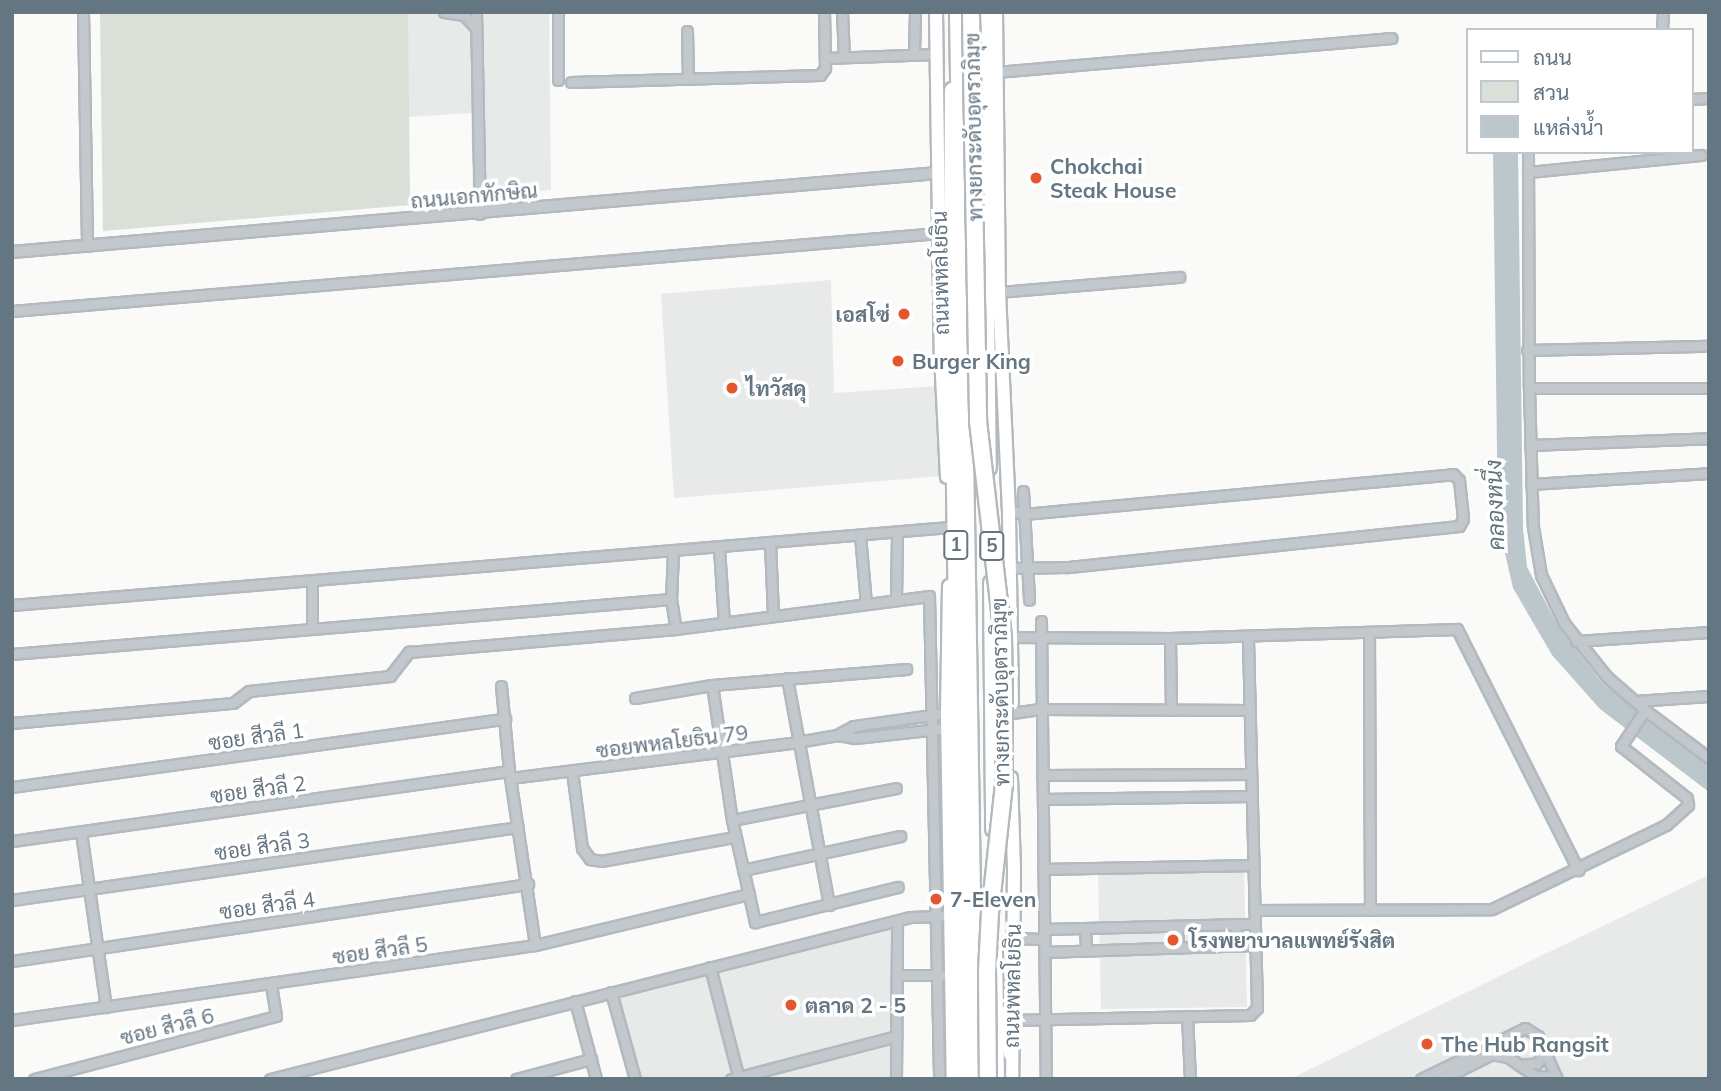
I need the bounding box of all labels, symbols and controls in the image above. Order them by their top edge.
legend [1466,28,1693,154]
street label: ทางยกระดับอุตราภิมุข [959,32,987,222]
text: ถนน [1533,44,1572,70]
text: สวน [1533,79,1569,105]
text: แหล่งน้ำ [1533,114,1604,140]
place label: Chokchai Steak House [1050,153,1176,203]
marker: Chokchai Steak House [1028,170,1044,186]
street label: ถนนเอกทักษิณ [409,177,539,213]
street label: ถนนพหลโยธิน [926,211,954,335]
place label: เอสโซ่ [835,301,890,327]
marker: เอสโซ่ [896,306,912,322]
place label: Burger King [912,348,1031,374]
marker: Burger King [890,353,906,369]
place label: ไทวัสดุ [746,375,806,401]
marker: ไทวัสดุ [724,380,740,396]
water label: คลองหนึ่ง [1480,459,1510,551]
road number: 1 [942,530,970,560]
road number: 5 [978,530,1006,562]
street label: ทางยกระดับอุตราภิมุข [986,597,1014,787]
street label: ซอย สีวลี 1 [207,717,305,755]
street label: ซอยพหลโยธิน 79 [594,719,750,763]
street label: ซอย สีวลี 2 [209,770,307,808]
street label: ซอย สีวลี 3 [213,827,311,865]
street label: ซอย สีวลี 4 [218,886,316,924]
place label: 7-Eleven [950,886,1036,912]
marker: 7-Eleven [928,891,944,907]
street label: ถนนพหลโยธิน [998,924,1026,1048]
place label: โรงพยาบาลแพทย์รังสิต [1189,927,1395,953]
marker: โรงพยาบาลแพทย์รังสิต [1163,930,1183,950]
street label: ซอย สีวลี 5 [331,931,429,969]
place label: ตลาด 2 - 5 [805,992,906,1018]
marker: ตลาด 2 - 5 [783,997,799,1013]
street label: ซอย สีวลี 6 [117,1002,217,1050]
place label: The Hub Rangsit [1441,1031,1609,1057]
marker: The Hub Rangsit [1419,1036,1435,1052]

